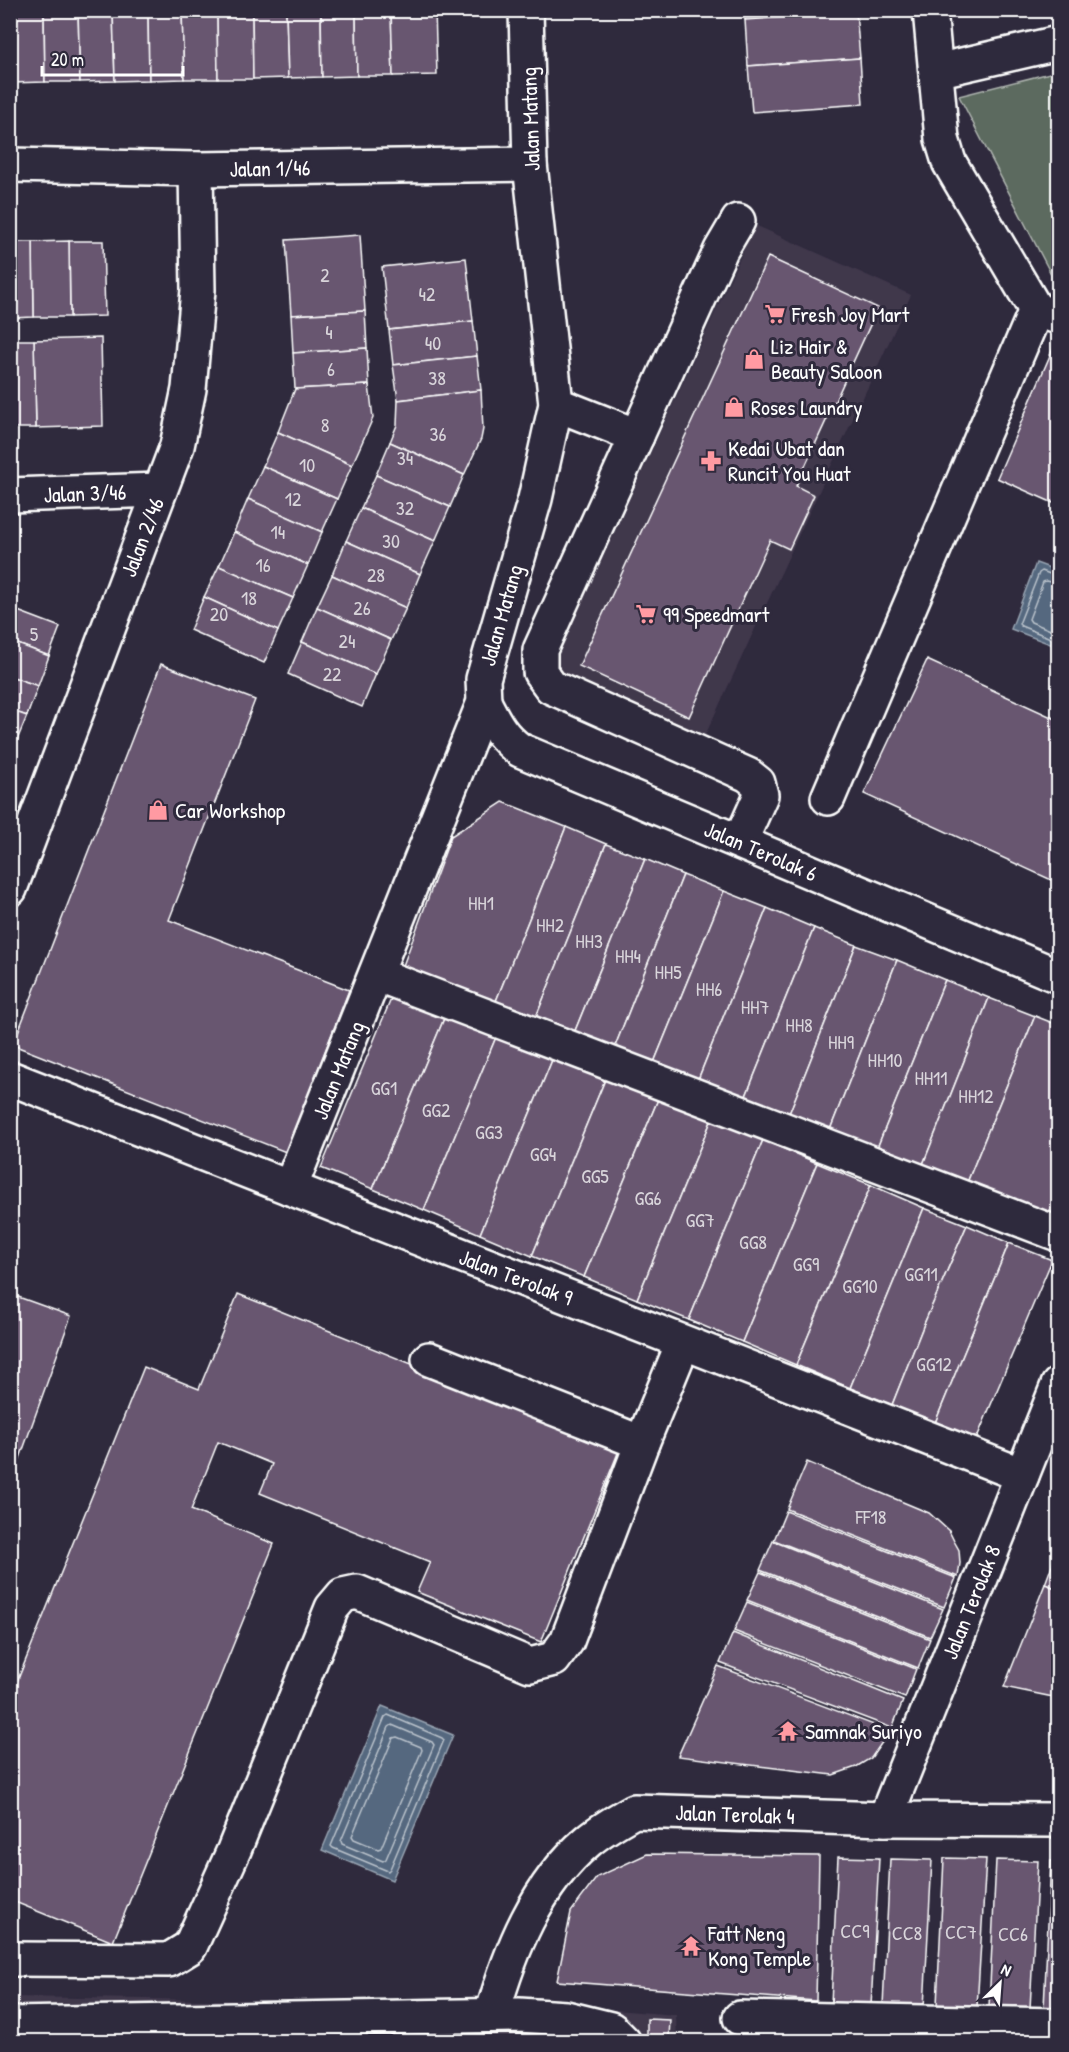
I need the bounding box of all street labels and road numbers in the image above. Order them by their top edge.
street label: Jalan Matang [513,67,547,171]
street label: Jalan 1/46 [229,152,311,184]
street label: Jalan 3/46 [43,477,127,509]
street label: Jalan 2/46 [113,493,171,581]
street label: Jalan Matang [472,561,530,669]
street label: Jalan Terolak 6 [700,814,822,888]
street label: Jalan Matang [305,1016,371,1124]
street label: Jalan Terolak 9 [455,1242,577,1312]
street label: Jalan Terolak 8 [934,1540,1008,1664]
street label: Jalan Terolak 4 [675,1797,795,1831]

